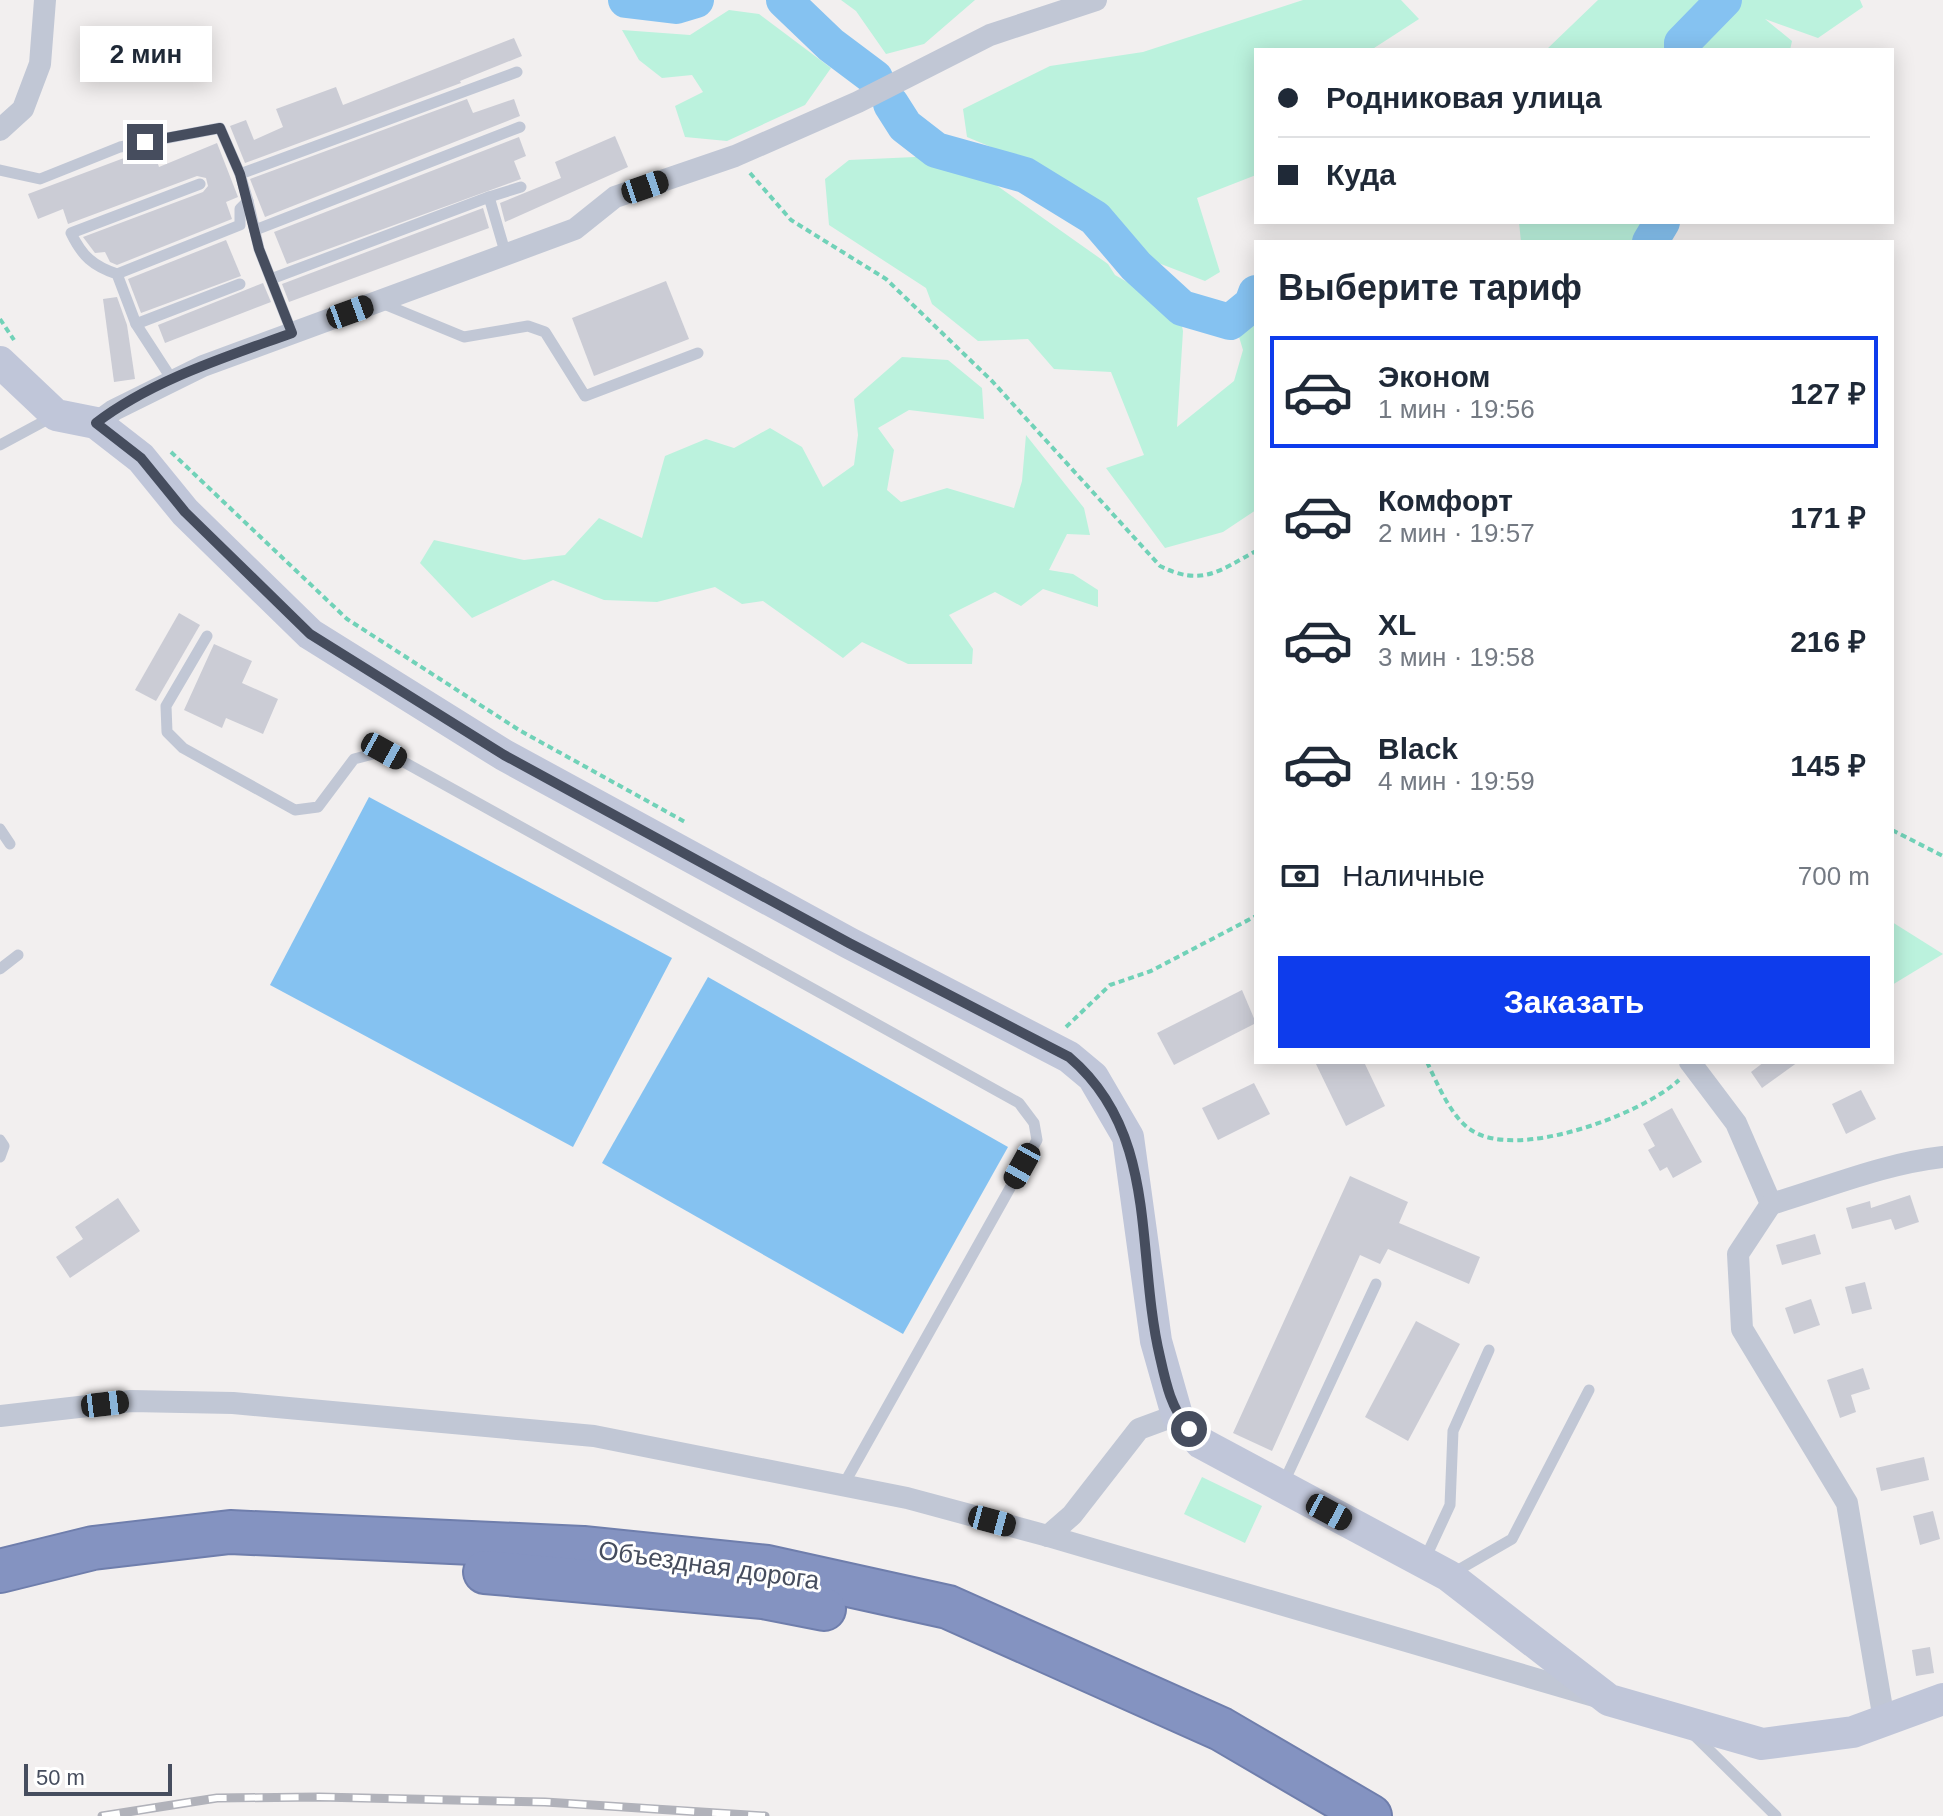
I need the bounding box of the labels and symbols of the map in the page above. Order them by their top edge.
callout: 2 мин [79,26,211,82]
route end [127,124,163,160]
car [618,168,672,206]
car [323,293,377,331]
car [357,729,411,773]
car [1000,1139,1044,1193]
car [80,1389,130,1419]
route start [1171,1411,1207,1447]
car [1302,1490,1356,1534]
car [966,1503,1018,1539]
street label: Объездная дорога [597,1535,822,1595]
scale bar [24,1760,172,1796]

